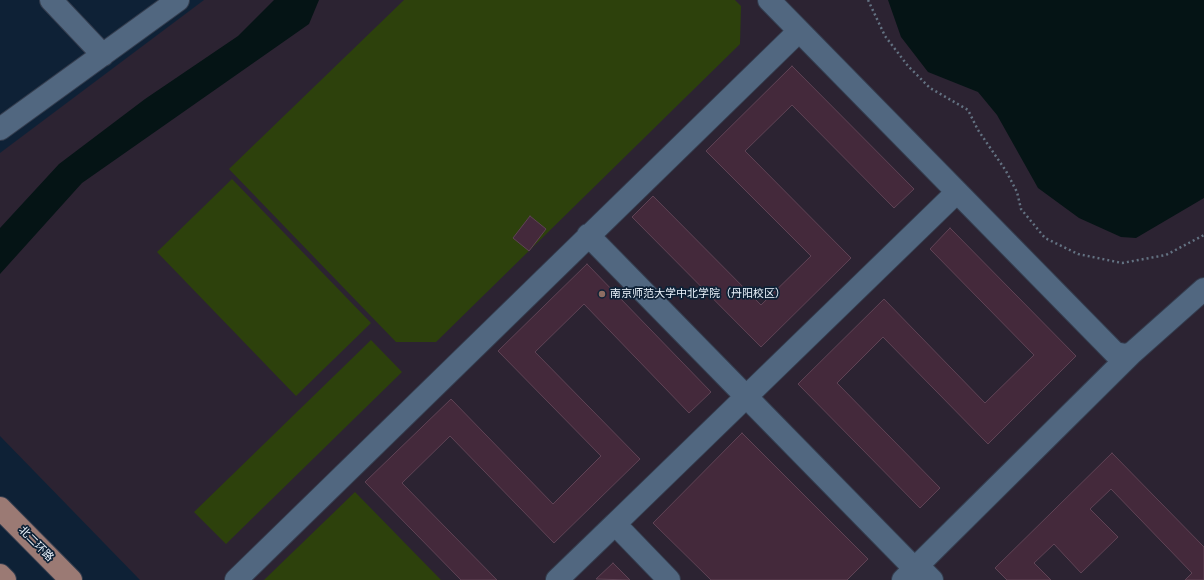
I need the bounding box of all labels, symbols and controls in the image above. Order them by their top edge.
place label: 南京师范大学中北学院（丹阳校区） [610,287,786,301]
marker: 南京师范大学中北学院（丹阳校区） [597,289,607,299]
street label: 北二环路 [16,524,56,564]

